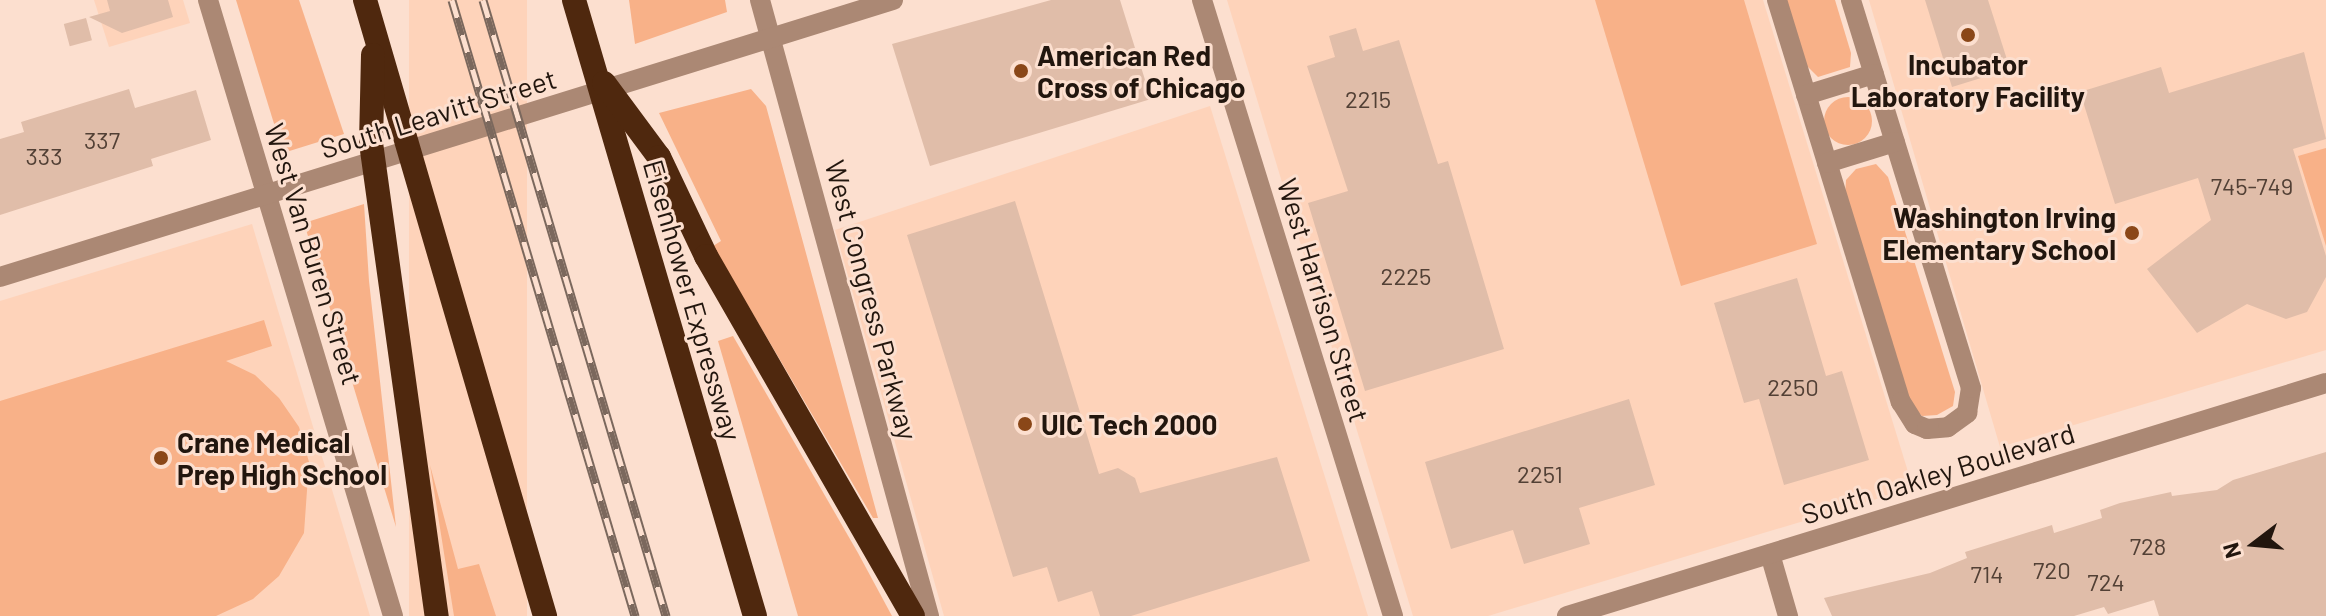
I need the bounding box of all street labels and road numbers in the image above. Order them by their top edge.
street label: South Leavitt Street [316,61,560,165]
street label: West Van Buren Street [258,119,370,389]
street label: Eisenhower Expressway [637,156,749,444]
street label: West Congress Parkway [818,156,926,444]
street label: West Harrison Street [1271,174,1377,426]
street label: South Oakley Boulevard [1797,415,2079,531]

